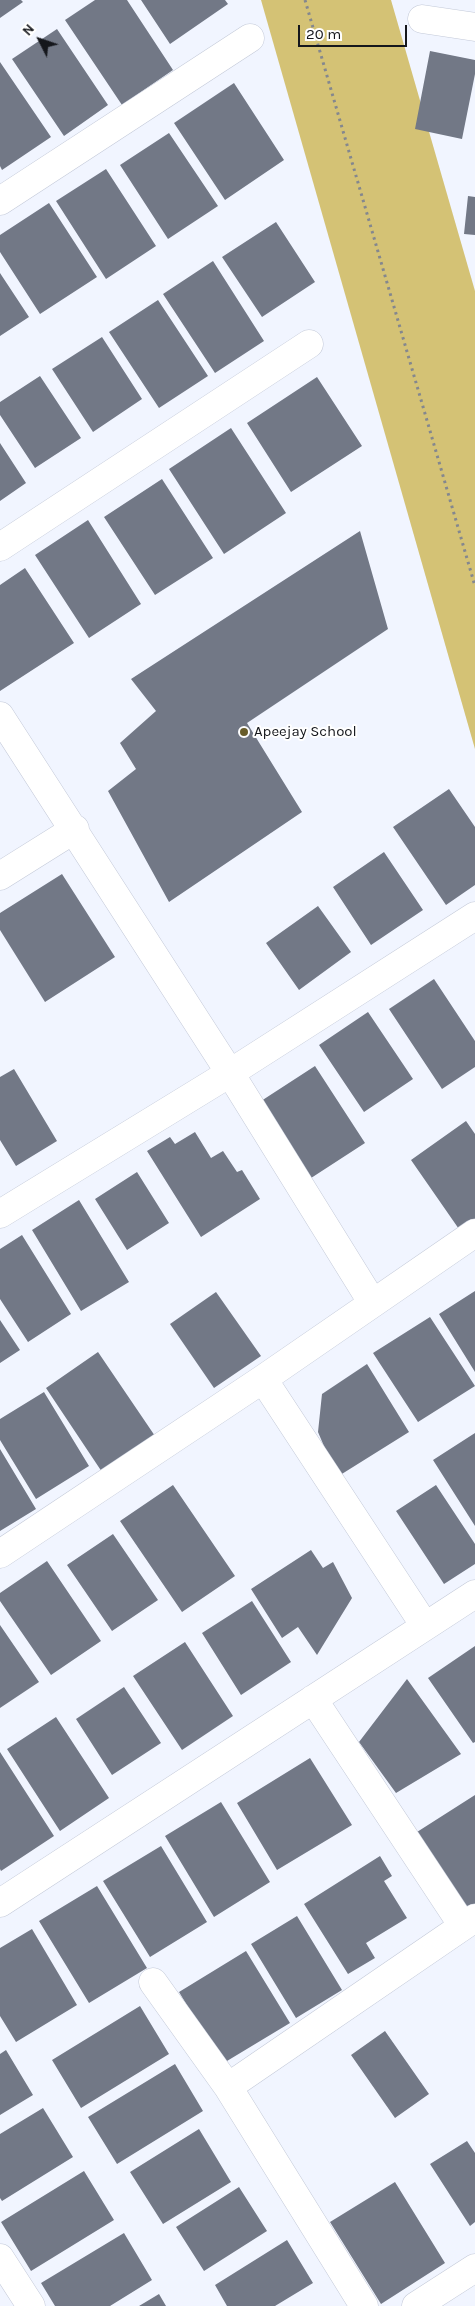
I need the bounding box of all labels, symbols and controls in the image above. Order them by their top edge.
north arrow [15,15,65,65]
scale bar [300,15,409,47]
text: N [19,20,38,39]
text: 20 m [306,25,341,43]
place label: Apeejay School [254,723,357,741]
marker: Apeejay School [238,726,250,738]

